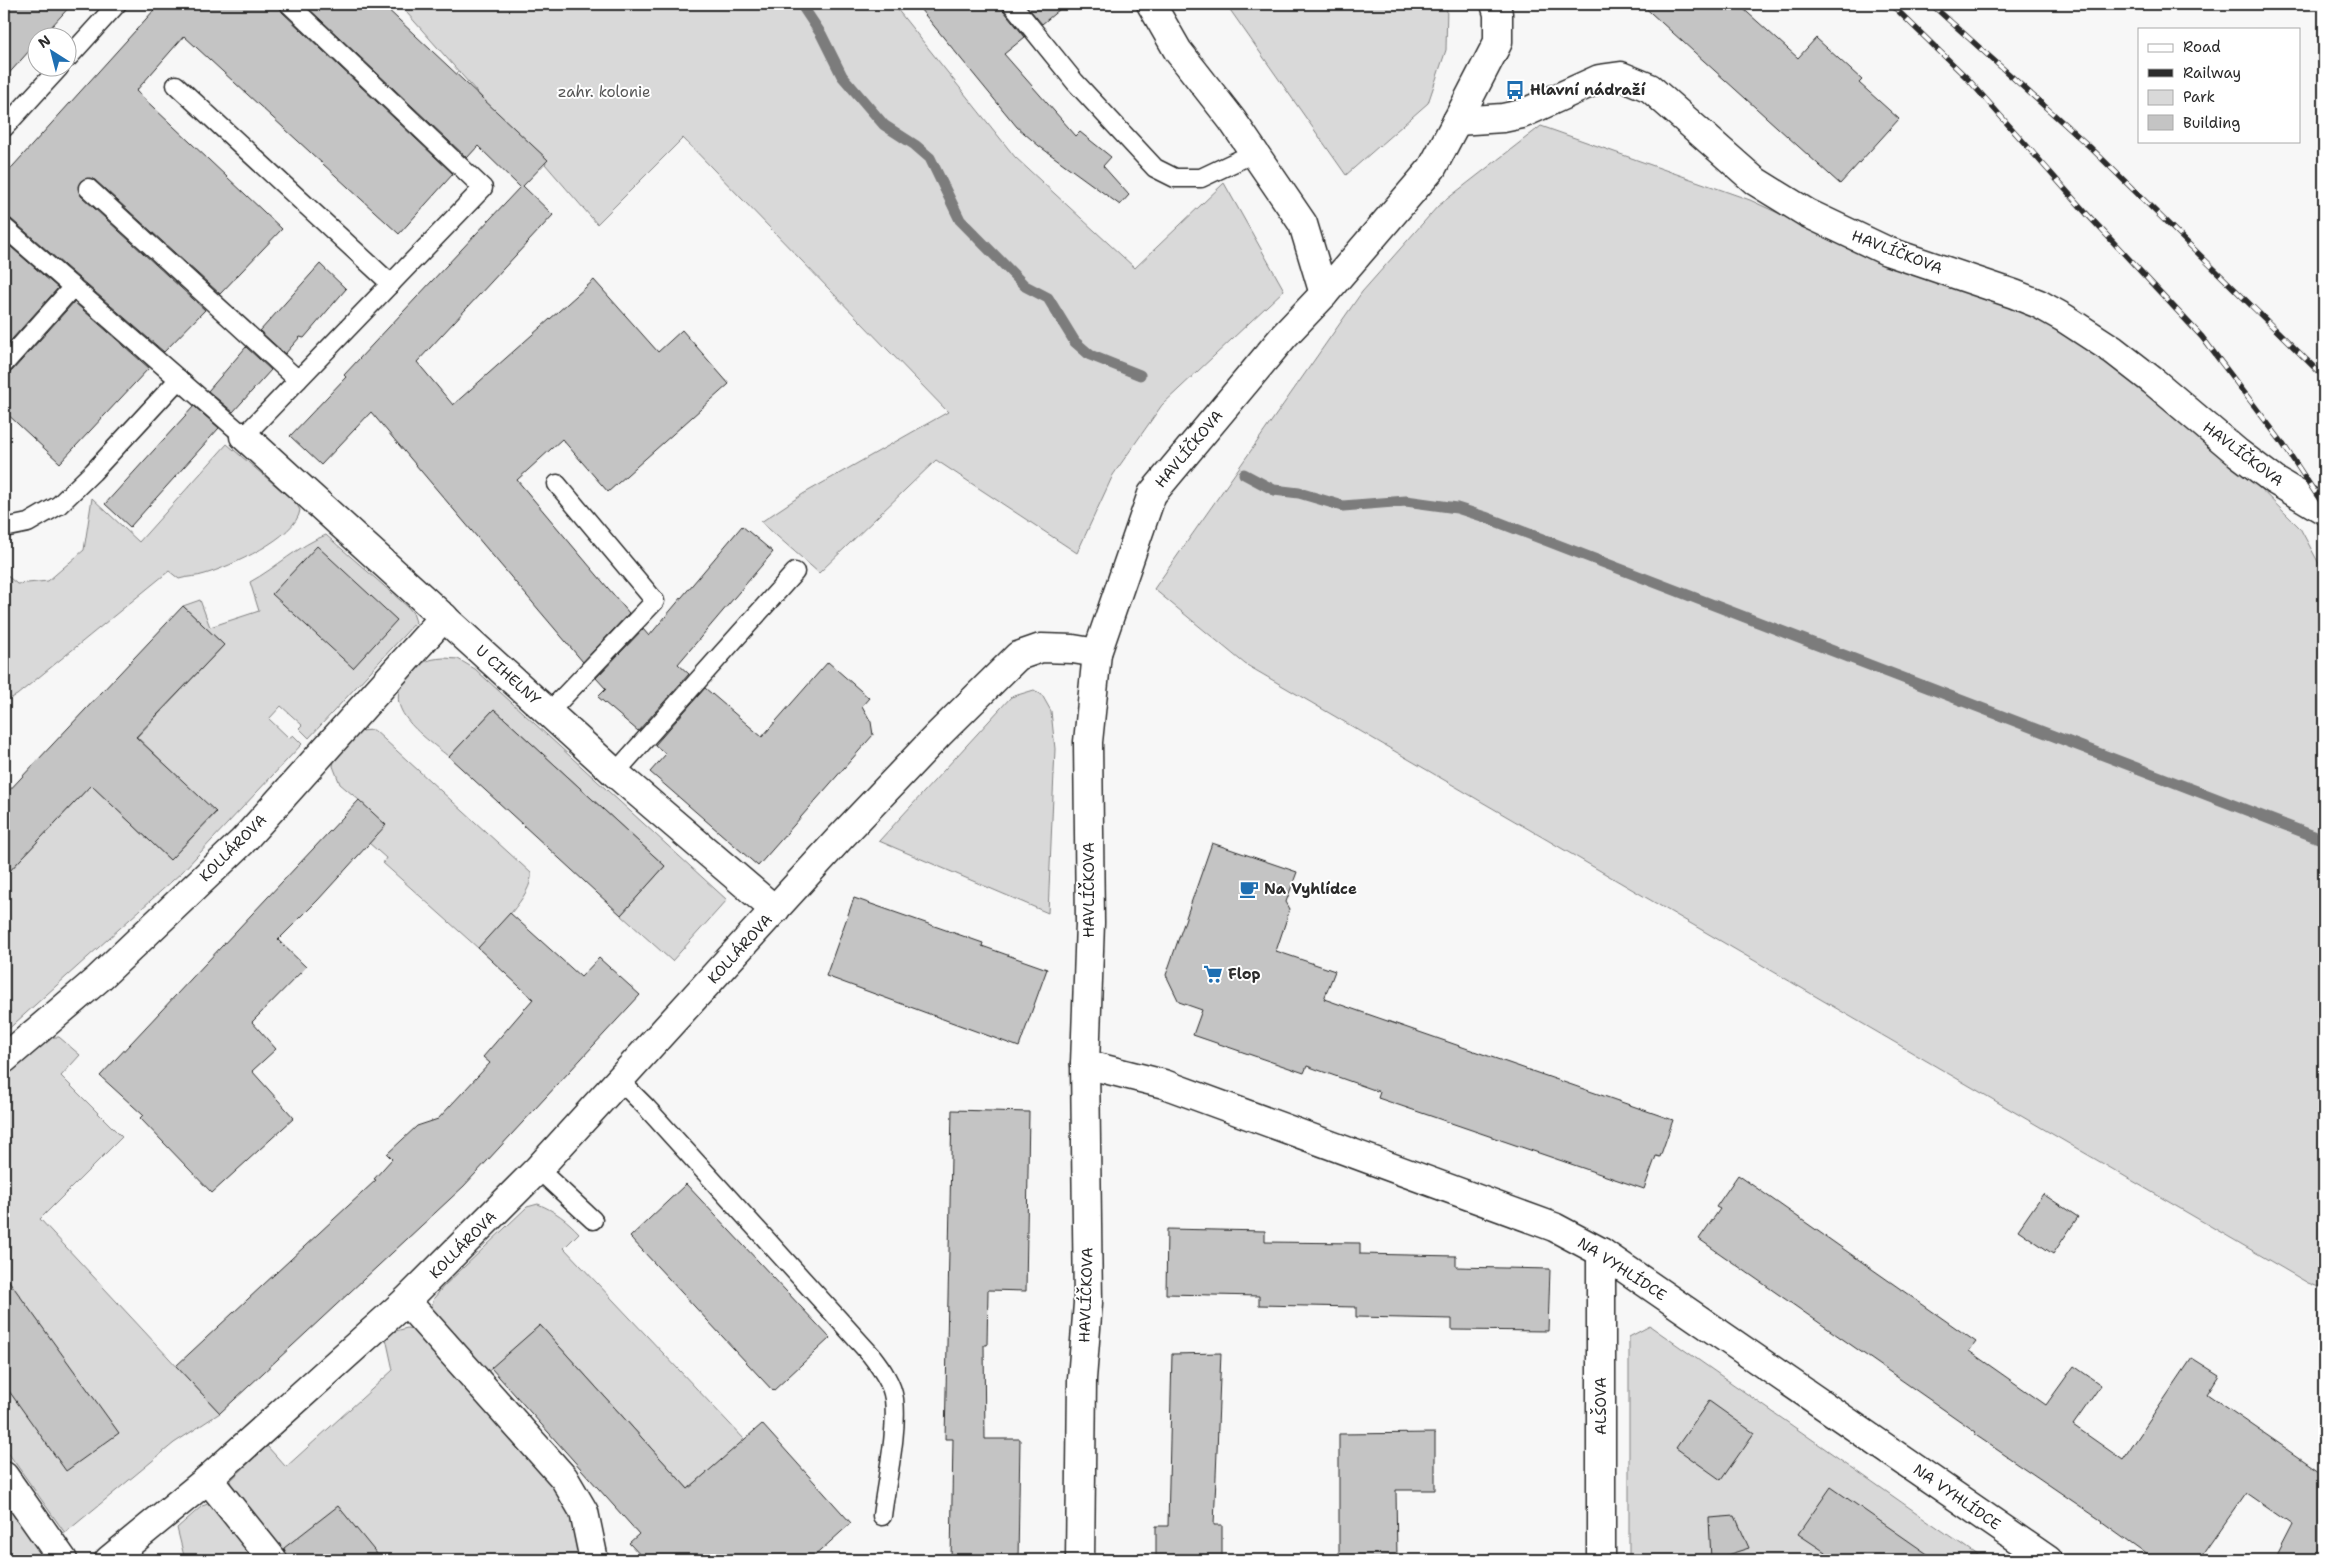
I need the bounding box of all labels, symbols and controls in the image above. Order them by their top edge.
north arrow [28,28,78,78]
legend [2138,28,2300,142]
text: N [35,31,54,52]
text: Road [2183,37,2221,57]
text: Railway [2183,63,2241,83]
bus stop icon: Hlavní nádraží [1504,79,1526,101]
place label: Hlavní nádraží [1530,80,1646,100]
park label: zahr. kolonie [557,82,651,102]
text: Park [2183,87,2215,107]
text: Building [2183,113,2240,133]
street label: HAVLÍČKOVA [1849,225,1946,278]
street label: HAVLÍČKOVA [1150,405,1227,492]
street label: HAVLÍČKOVA [2199,416,2288,491]
street label: U CIHELNY [471,641,545,709]
street label: KOLLÁROVA [194,809,271,886]
street label: HAVLÍČKOVA [1078,842,1099,938]
cafe icon: Na Vyhlídce [1238,878,1260,900]
place label: Na Vyhlídce [1264,879,1357,899]
street label: KOLLÁROVA [703,909,777,988]
supermarket icon: Flop [1202,963,1224,985]
place label: Flop [1228,964,1261,984]
street label: KOLLÁROVA [424,1206,501,1283]
street label: NA VYHLÍDCE [1574,1232,1671,1305]
street label: HAVLÍČKOVA [1073,1247,1098,1343]
street label: ALŠOVA [1590,1377,1611,1435]
street label: NA VYHLÍDCE [1909,1459,2005,1534]

